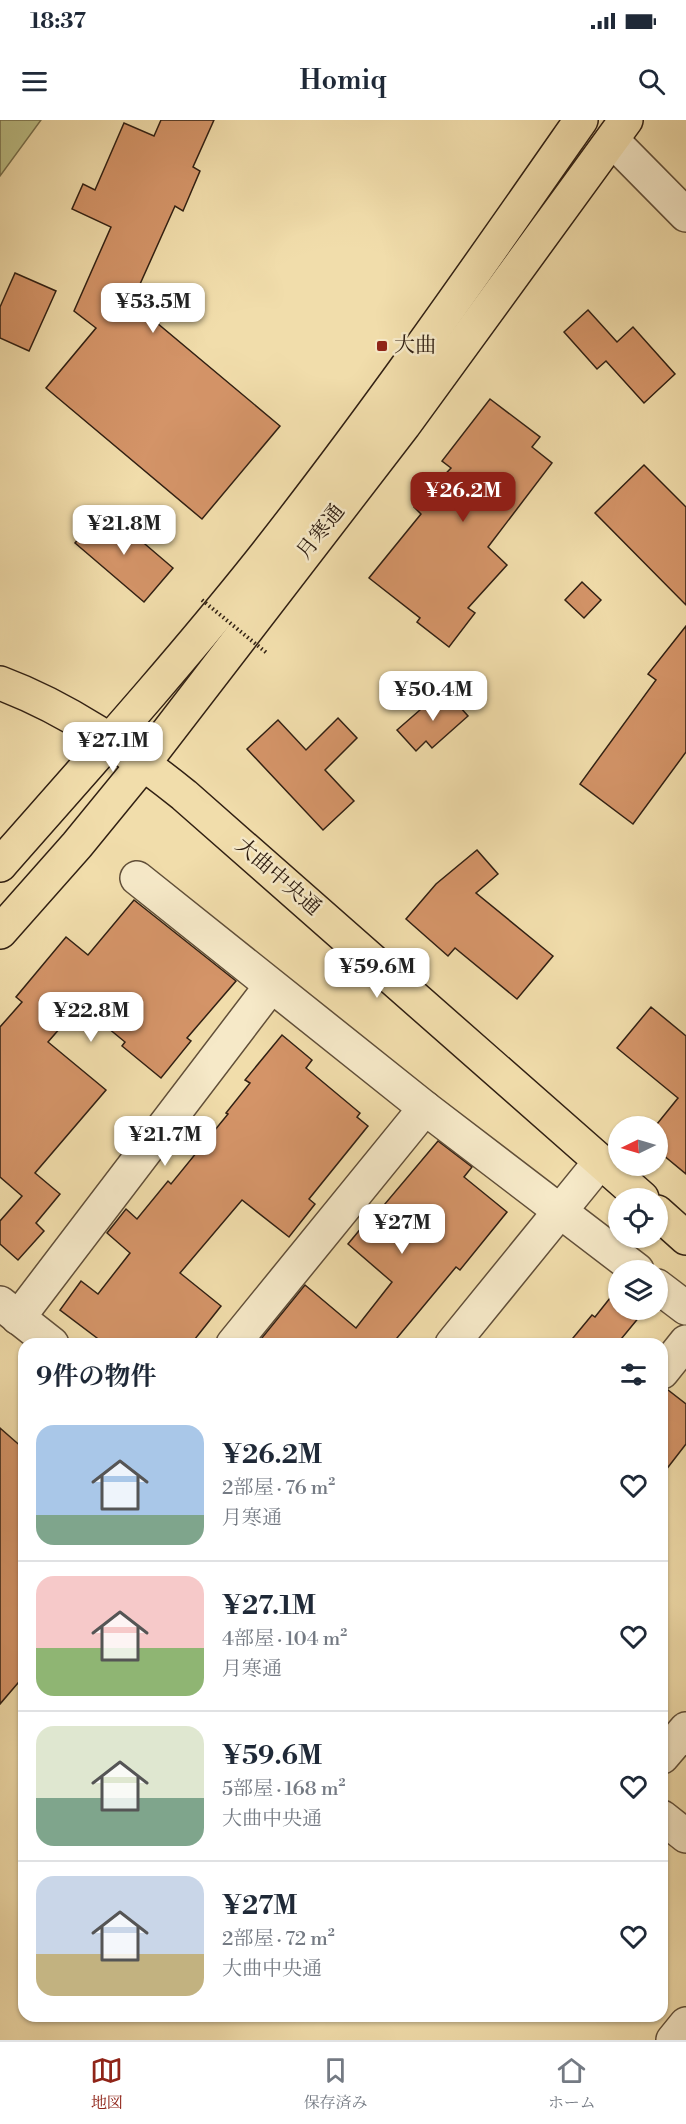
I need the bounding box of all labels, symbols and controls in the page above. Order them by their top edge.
text: 18:37 [30,8,86,35]
text: Homiq [299,64,387,98]
icon: menu [18,65,51,98]
icon: search [635,65,668,98]
pin: ¥53.5M [104,283,202,334]
text: ¥53.5M [115,290,191,315]
place label: 大曲 [394,333,436,359]
marker: 大曲 [375,339,389,353]
pin: ¥26.2M [414,472,512,523]
text: ¥26.2M [425,479,501,504]
street label: 月寒通 [291,499,351,565]
pin: ¥21.8M [75,505,173,556]
text: ¥21.8M [87,512,161,537]
pin: ¥50.4M [384,671,482,722]
text: ¥50.4M [393,678,473,703]
pin: ¥27.1M [64,722,162,773]
text: ¥27.1M [77,729,149,754]
street label: 大曲中央通 [230,833,326,921]
pin: ¥59.6M [328,948,426,999]
text: ¥59.6M [339,955,415,980]
pin: ¥22.8M [42,992,140,1043]
text: ¥22.8M [52,999,130,1024]
pin: ¥21.7M [116,1116,214,1167]
north arrow [608,1116,668,1176]
map controls [608,1116,668,1320]
text: ¥21.7M [128,1123,202,1148]
button: locate [608,1188,668,1248]
pin: ¥27M [366,1204,438,1255]
text: ¥27M [373,1211,431,1236]
button: layers [608,1260,668,1320]
icon: filters [617,1358,650,1391]
text: 9件の物件 [36,1361,156,1393]
text: ¥26.2M [222,1439,322,1471]
icon: home [84,1449,156,1521]
icon: heart [617,1469,650,1502]
text: 2部屋 · 76 m² [222,1476,335,1501]
text: 月寒通 [222,1506,282,1531]
text: ¥27.1M [222,1590,316,1622]
icon: home [84,1600,156,1672]
icon: heart [617,1620,650,1653]
text: 4部屋 · 104 m² [222,1627,347,1652]
text: 月寒通 [222,1657,282,1682]
text: ¥59.6M [222,1740,322,1772]
icon: home [84,1750,156,1822]
icon: heart [617,1770,650,1803]
text: 5部屋 · 168 m² [222,1777,346,1802]
text: 大曲中央通 [222,1807,322,1832]
text: ¥27M [222,1890,297,1922]
icon: home [84,1900,156,1972]
icon: heart [617,1920,650,1953]
text: 2部屋 · 72 m² [222,1927,335,1952]
text: 大曲中央通 [222,1957,322,1982]
tab: 地図 [90,2054,123,2113]
tab: 保存済み [303,2054,367,2113]
tab: ホーム [548,2054,596,2113]

